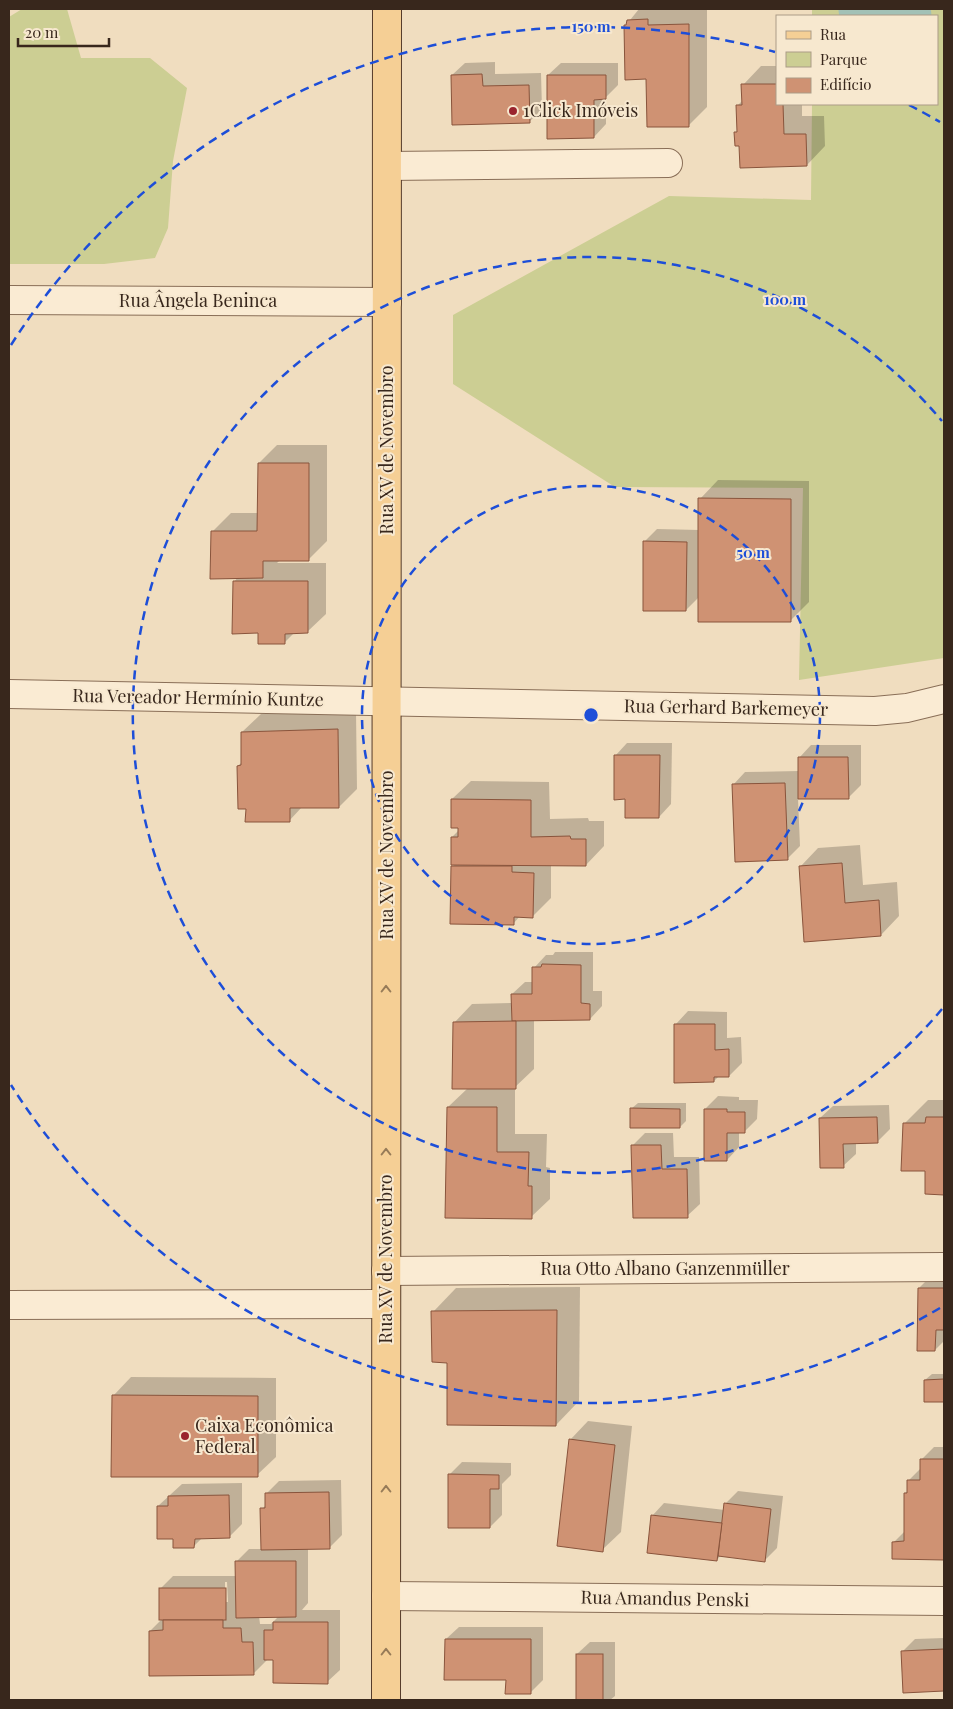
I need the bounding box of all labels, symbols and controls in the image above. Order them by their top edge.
scale bar [18,15,109,47]
legend [776,15,938,105]
text: 150 m [571,16,611,36]
text: 20 m [25,22,59,42]
text: Rua [820,24,846,44]
text: Parque [820,49,867,69]
text: Edifício [820,74,872,94]
place label: 1Click Imóveis [523,98,638,122]
marker: 1Click Imóveis [507,105,519,117]
street label: Rua Ângela Beninca [119,288,277,312]
text: 100 m [764,289,807,309]
street label: Rua XV de Novembro [374,365,398,535]
text: 50 m [736,542,770,562]
street label: Rua Vereador Hermínio Kuntze [72,683,324,711]
street label: Rua Gerhard Barkemeyer [624,693,828,721]
centre of rings [582,706,600,724]
street label: Rua XV de Novembro [374,770,398,940]
one-way arrow [381,985,391,992]
one-way arrow [381,1147,391,1155]
street label: Rua XV de Novembro [373,1174,397,1344]
street label: Rua Otto Albano Ganzenmüller [540,1256,790,1280]
place label: Caixa Econômica Federal [195,1413,333,1458]
marker: Caixa Econômica Federal [179,1430,191,1442]
one-way arrow [381,1485,391,1492]
street label: Rua Amandus Penski [581,1585,750,1611]
one-way arrow [381,1647,391,1655]

